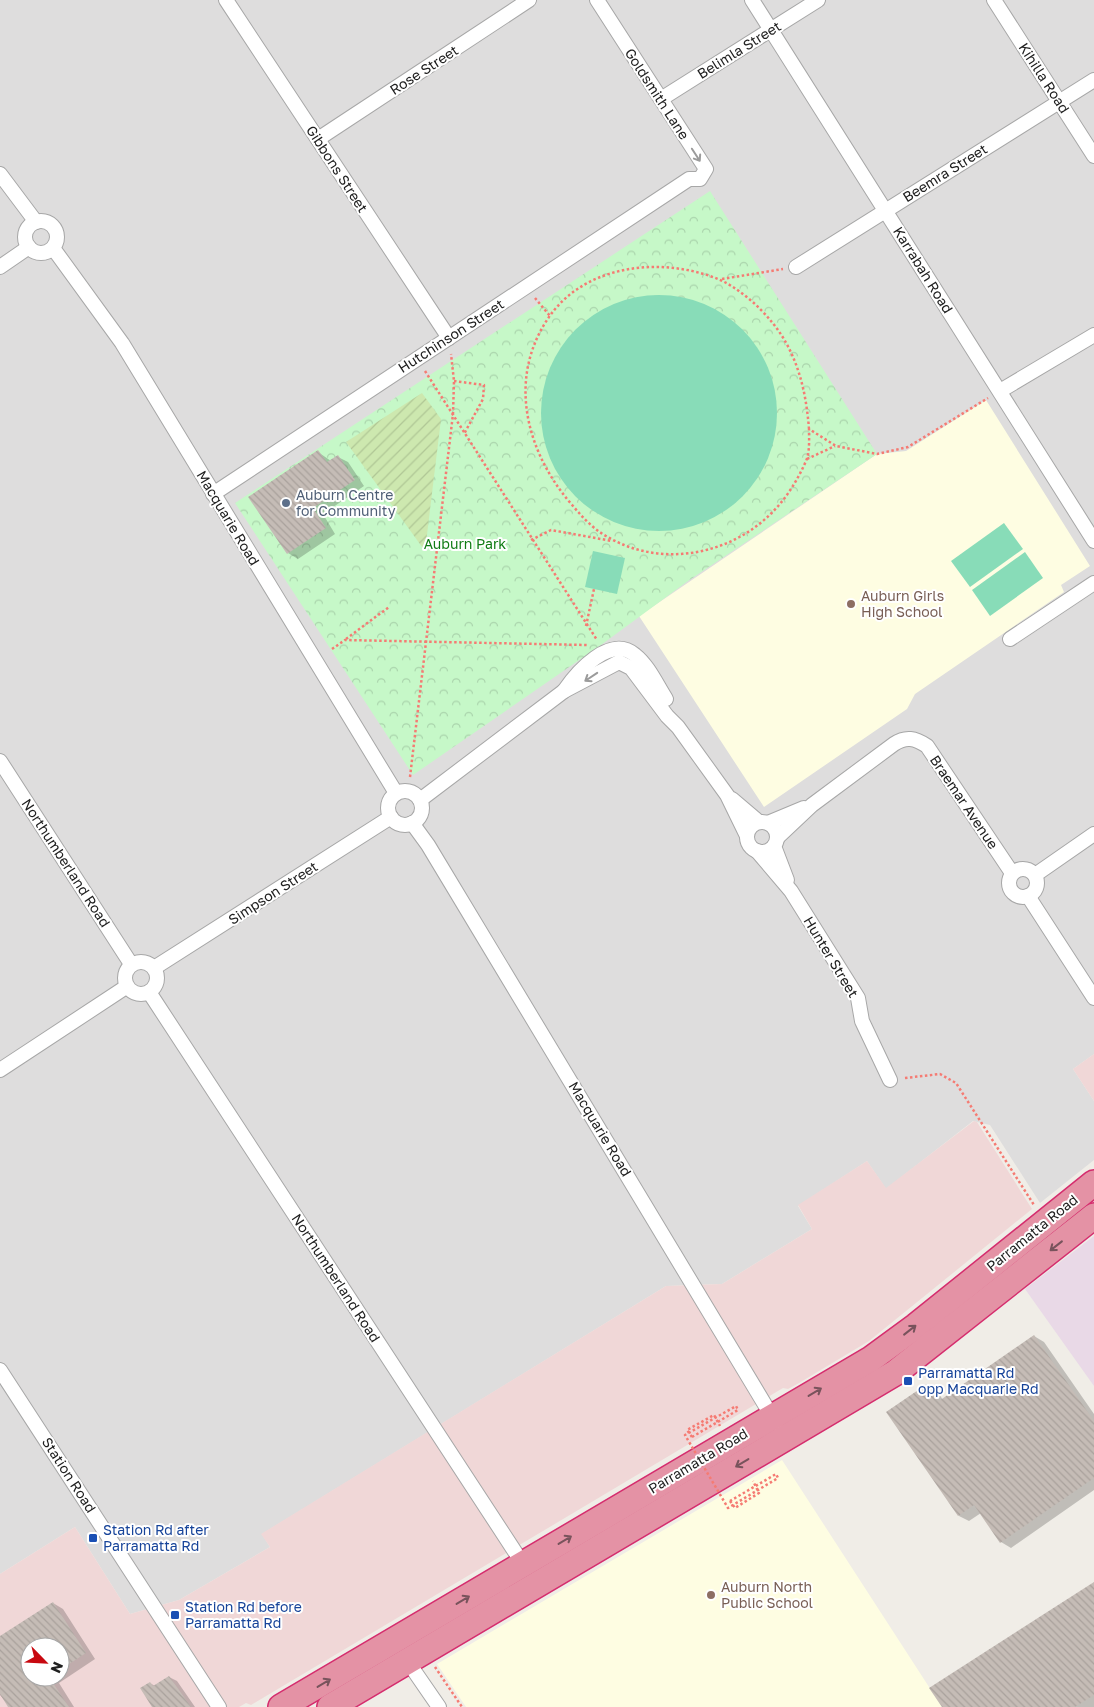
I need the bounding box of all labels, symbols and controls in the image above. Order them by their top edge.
street label: Belimla Street [694,17,784,82]
street label: Kihilla Road [1015,39,1073,116]
street label: Rose Street [386,41,461,98]
street label: Goldsmith Lane [622,45,693,142]
street label: Gibbons Street [303,122,372,215]
street label: Beemra Street [899,140,990,205]
one-way arrow [692,148,702,162]
street label: Karrabah Road [890,223,957,316]
street label: Hutchinson Street [395,295,507,376]
street label: Macquarie Road [193,467,263,568]
place label: Auburn Centre for Community [296,486,396,519]
marker: Auburn Centre for Community [280,497,292,509]
park label: Auburn Park [424,535,506,552]
place label: Auburn Girls High School [861,587,944,620]
marker: Auburn Girls High School [845,598,857,610]
one-way arrow [585,672,599,682]
street label: Braemar Avenue [927,752,1002,852]
street label: Northumberland Road [19,795,114,930]
street label: Simpson Street [225,857,321,928]
street label: Hunter Street [801,913,862,1000]
street label: Macquarie Road [565,1078,635,1179]
street label: Parramatta Road [983,1191,1081,1275]
street label: Northumberland Road [289,1210,384,1345]
one-way arrow [1050,1241,1063,1252]
one-way arrow [903,1325,916,1336]
place label: Parramatta Rd opp Macquarie Rd [918,1364,1039,1397]
marker: Parramatta Rd opp Macquarie Rd [902,1375,914,1387]
one-way arrow [807,1387,821,1397]
street label: Parramatta Road [645,1424,750,1497]
street label: Station Road [39,1434,100,1516]
one-way arrow [736,1459,750,1469]
place label: Station Rd after Parramatta Rd [103,1521,209,1554]
marker: Station Rd after Parramatta Rd [87,1532,99,1544]
one-way arrow [557,1534,571,1544]
place label: Auburn North Public School [721,1578,813,1611]
marker: Auburn North Public School [705,1589,717,1601]
one-way arrow [456,1594,470,1604]
place label: Station Rd before Parramatta Rd [185,1598,302,1631]
marker: Station Rd before Parramatta Rd [169,1609,181,1621]
north arrow [20,1637,70,1687]
text: N [47,1659,67,1676]
one-way arrow [316,1677,330,1687]

